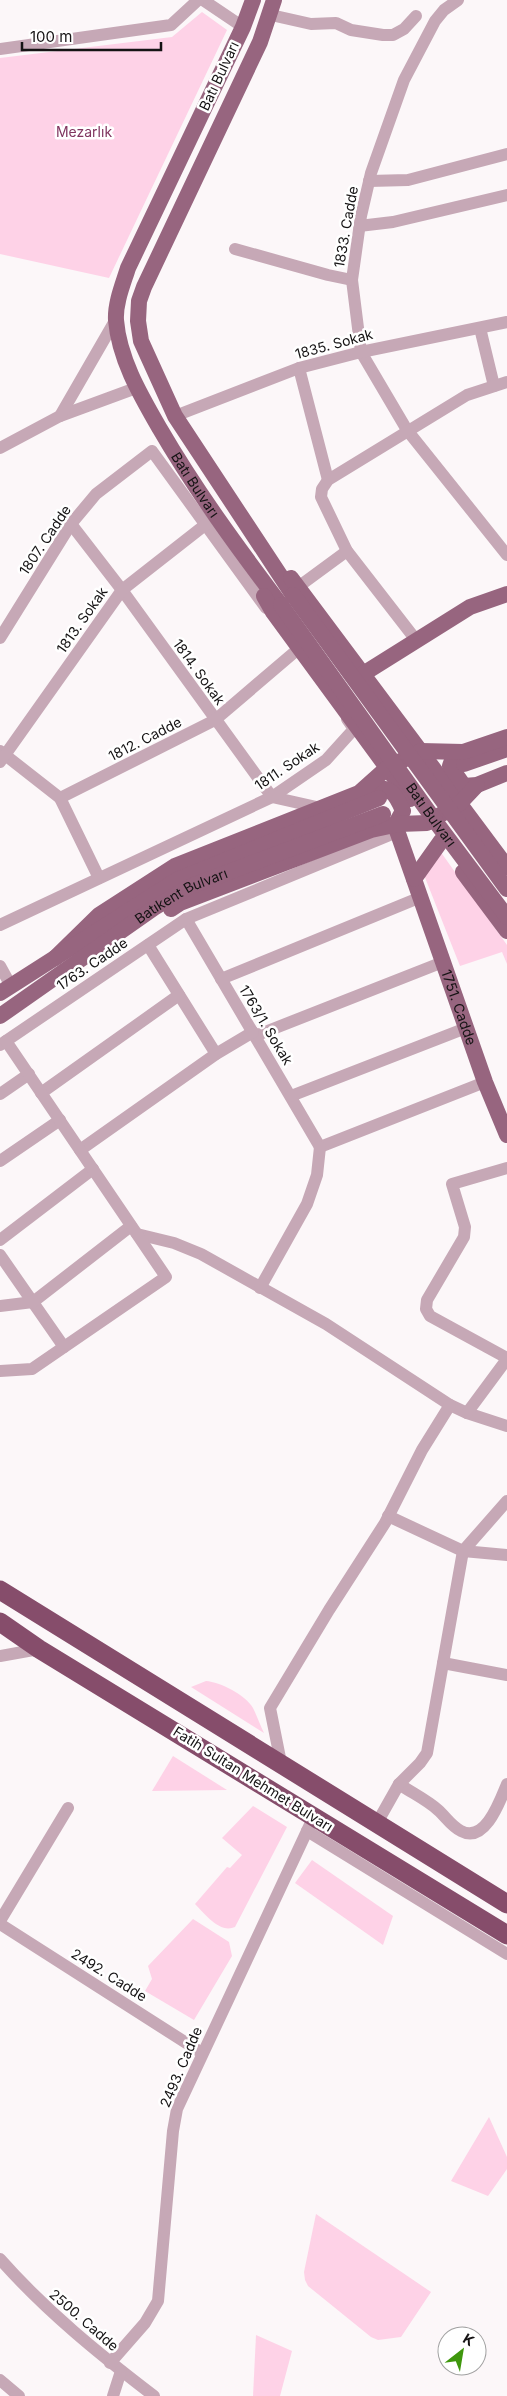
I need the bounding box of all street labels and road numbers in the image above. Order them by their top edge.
street label: Batı Bulvarı [195,38,242,113]
street label: 1833. Cadde [330,185,361,269]
street label: 1835. Sokak [293,325,375,362]
street label: Batı Bulvarı [168,449,223,520]
street label: 1807. Cadde [15,502,74,578]
street label: 1813. Sokak [53,583,111,656]
street label: 1814. Sokak [170,635,229,708]
street label: 1812. Cadde [105,713,184,764]
street label: 1811. Sokak [251,738,323,793]
street label: Batı Bulvarı [403,779,460,850]
street label: Batıkent Bulvarı [131,864,230,927]
street label: 1763. Cadde [53,934,130,993]
street label: 1751. Cadde [438,967,480,1047]
street label: 1763/1. Sokak [236,982,297,1068]
street label: Fatih Sultan Mehmet Bulvarı [170,1722,336,1835]
street label: 2492. Cadde [68,1945,150,2005]
street label: 2493. Cadde [156,2024,205,2110]
street label: 2500. Cadde [46,2285,122,2354]

